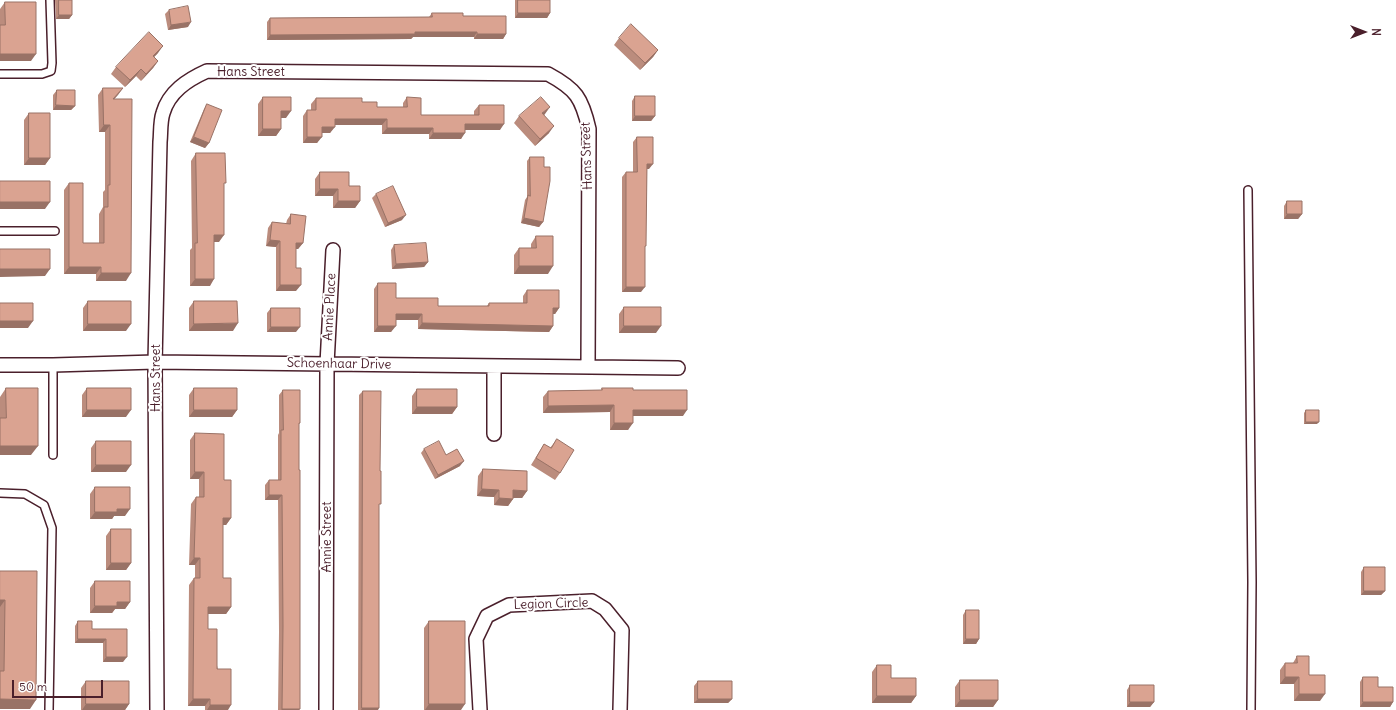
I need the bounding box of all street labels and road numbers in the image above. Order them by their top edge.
street label: Hans Street [217,64,285,80]
street label: Hans Street [578,122,596,190]
street label: Annie Place [320,273,340,341]
street label: Hans Street [148,344,164,412]
street label: Schoenhaar Drive [287,355,391,373]
street label: Annie Street [319,501,335,573]
street label: Legion Circle [513,595,589,613]

